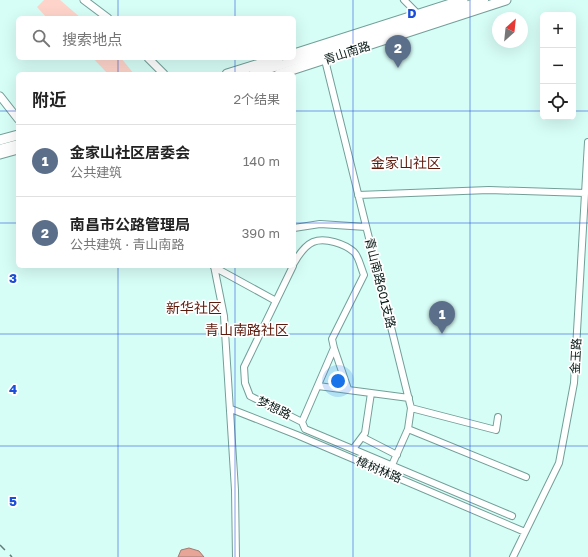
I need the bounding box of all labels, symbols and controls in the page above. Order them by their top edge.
text: D [407,5,417,21]
north arrow [492,12,528,48]
map controls [540,12,576,120]
button: + [540,12,576,48]
search box [16,16,296,60]
icon: search [30,27,52,49]
text: 搜索地点 [62,30,122,48]
pin: 2 [385,35,411,68]
street label: 青山南路 [322,38,372,67]
button: − [540,48,576,84]
button: locate [540,84,576,120]
text: 附近 [32,89,66,110]
text: 2个结果 [233,91,280,107]
text: 金家山社区居委会 [70,143,190,161]
text: 1 [42,153,48,169]
text: 140 m [243,153,280,169]
district label: 金家山社区 [371,154,441,171]
text: 公共建筑 [70,164,122,180]
text: 南昌市公路管理局 [70,215,190,233]
text: 2 [41,225,49,241]
text: 390 m [242,225,280,241]
text: 公共建筑 · 青山南路 [70,236,184,252]
street label: 青山南路601支路 [362,236,399,330]
text: 3 [9,270,17,286]
district label: 新华社区 [166,299,222,316]
pin: 1 [429,301,455,334]
district label: 青山南路社区 [205,321,289,338]
street label: 金玉路 [567,338,584,374]
your location [328,371,348,391]
text: 4 [9,381,17,397]
street label: 梦想路 [255,393,294,422]
street label: 樟树林路 [354,453,404,486]
text: 5 [9,493,17,509]

